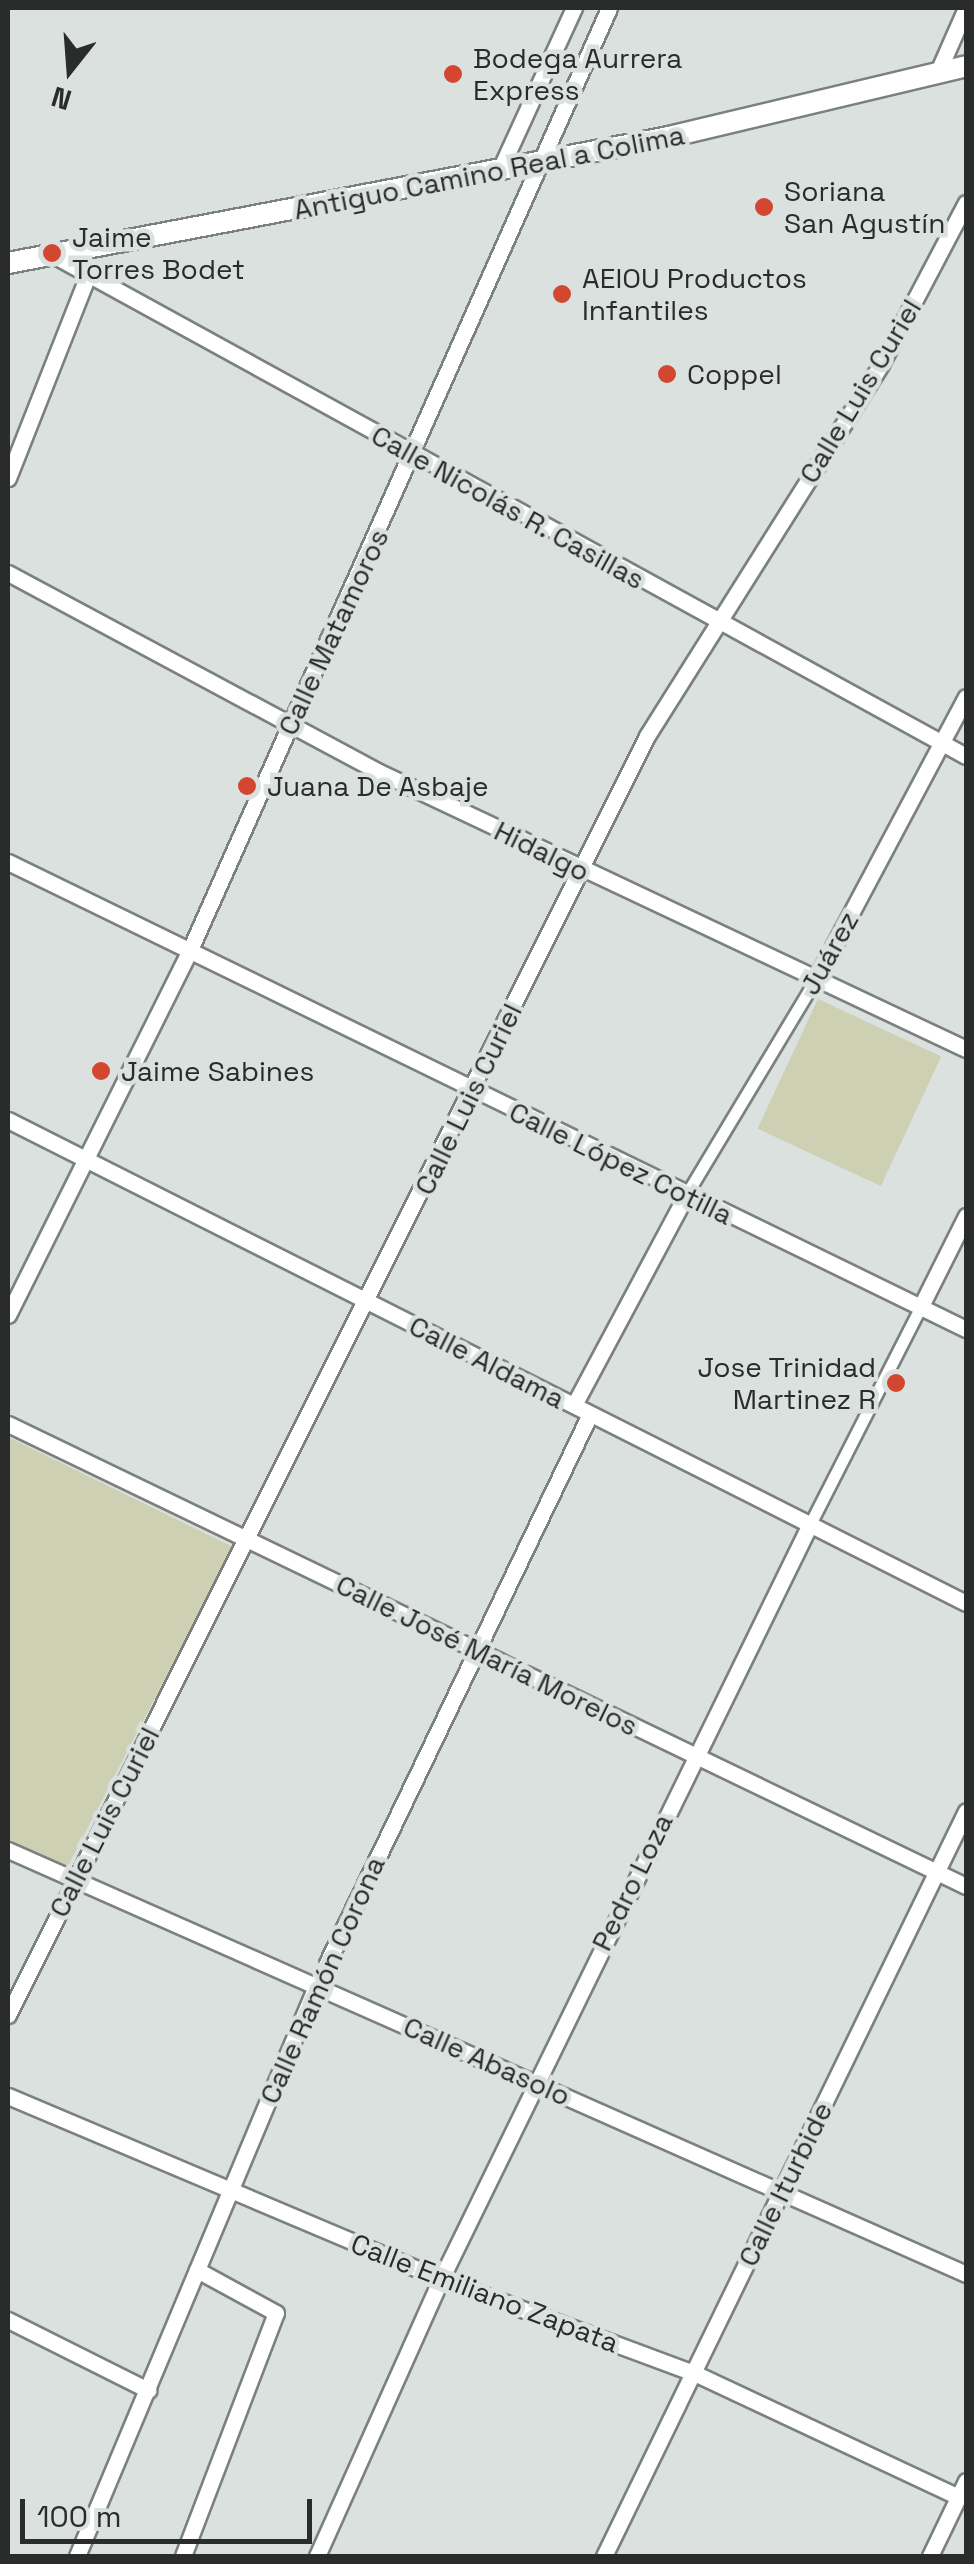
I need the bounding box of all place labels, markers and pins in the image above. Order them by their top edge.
place label: Bodega Aurrera Express [473,41,683,107]
marker: Bodega Aurrera Express [442,63,464,85]
place label: Soriana San Agustín [784,174,946,240]
marker: Soriana San Agustín [753,196,775,218]
place label: Jaime Torres Bodet [72,220,245,286]
marker: Jaime Torres Bodet [41,242,63,264]
place label: AEIOU Productos Infantiles [582,261,807,327]
marker: AEIOU Productos Infantiles [551,283,573,305]
place label: Coppel [687,357,782,391]
marker: Coppel [656,363,678,385]
place label: Juana De Asbaje [267,769,489,803]
marker: Juana De Asbaje [236,775,258,797]
place label: Jaime Sabines [121,1054,314,1088]
marker: Jaime Sabines [90,1060,112,1082]
place label: Jose Trinidad Martinez R [697,1350,876,1416]
marker: Jose Trinidad Martinez R [885,1372,907,1394]

